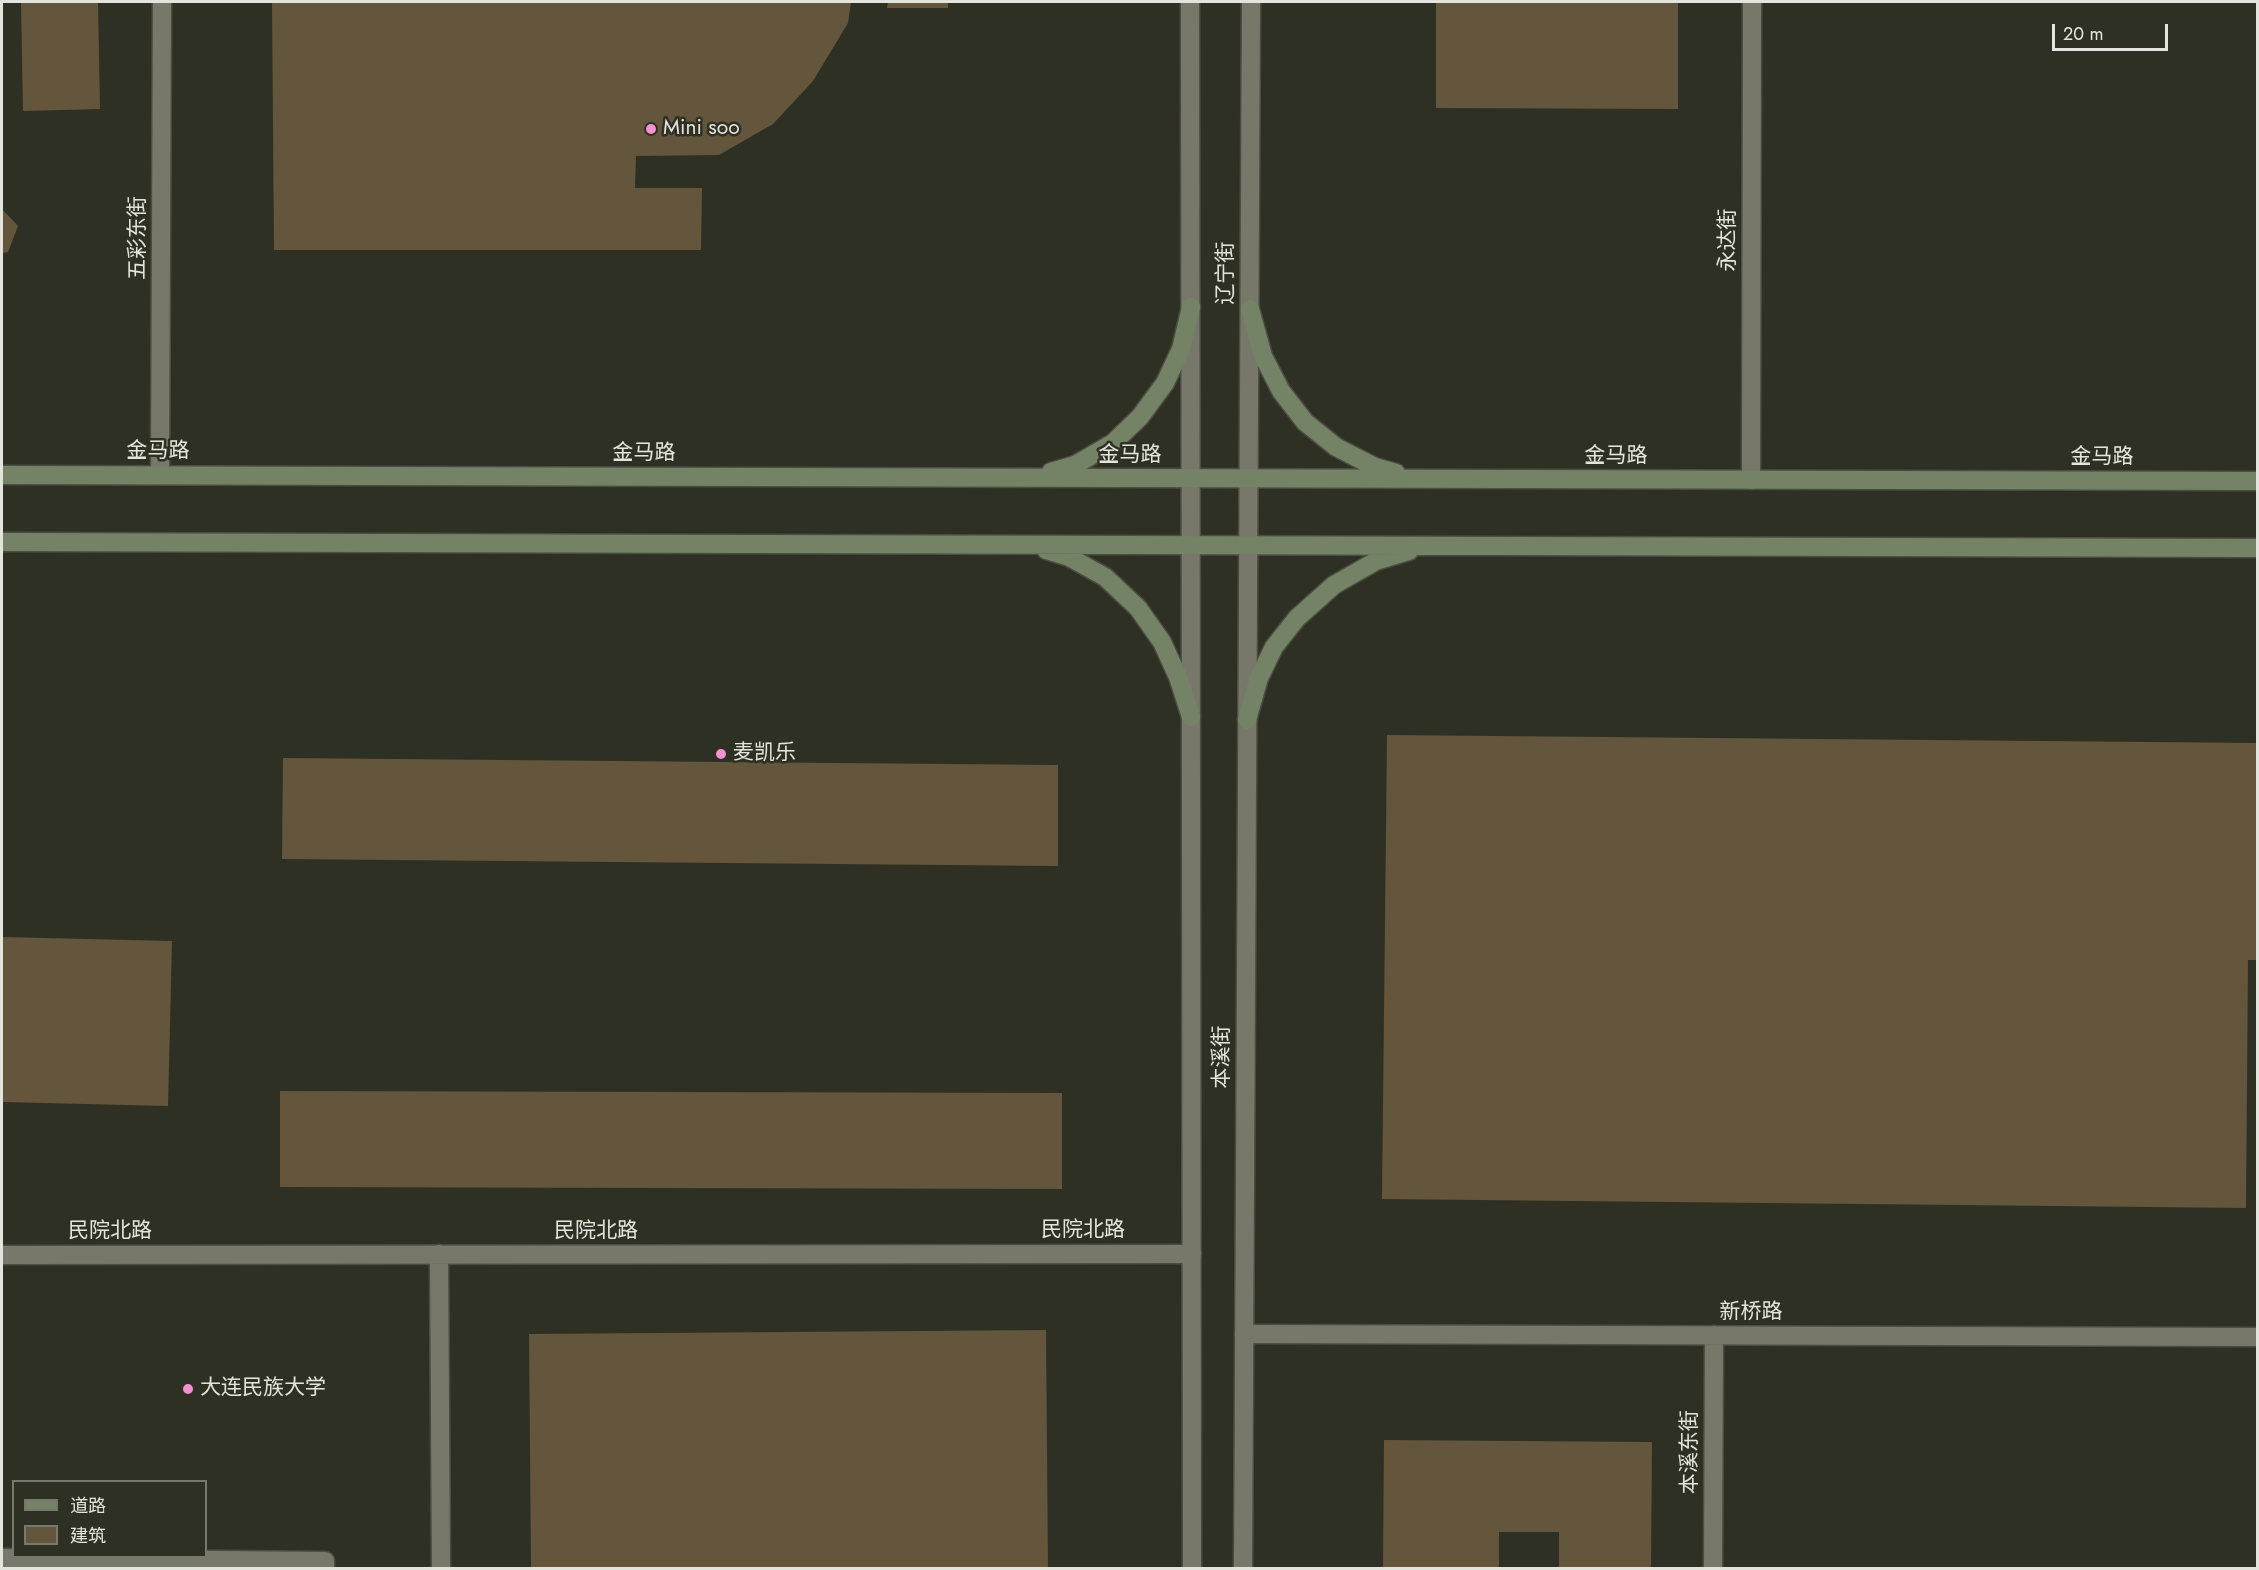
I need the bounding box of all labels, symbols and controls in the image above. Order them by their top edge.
scale bar [2055,12,2170,50]
text: 20 m [2063,21,2103,47]
place label: Mini soo [663,116,740,142]
marker: Mini soo [644,122,658,136]
street label: 五彩东街 [126,196,152,280]
street label: 永达街 [1716,209,1742,271]
street label: 辽宁街 [1214,242,1240,304]
street label: 金马路 [127,439,189,465]
street label: 金马路 [613,441,675,467]
street label: 金马路 [1099,443,1161,469]
street label: 金马路 [1585,444,1647,470]
street label: 金马路 [2071,445,2133,471]
place label: 麦凯乐 [733,741,796,767]
marker: 麦凯乐 [714,747,728,761]
street label: 本溪街 [1210,1026,1236,1088]
street label: 民院北路 [1041,1218,1125,1244]
street label: 民院北路 [68,1219,152,1245]
street label: 民院北路 [554,1219,638,1245]
street label: 新桥路 [1720,1300,1782,1326]
place label: 大连民族大学 [200,1376,326,1402]
marker: 大连民族大学 [181,1382,195,1396]
street label: 本溪东街 [1678,1410,1704,1494]
legend [12,1480,207,1558]
text: 道路 [70,1493,106,1519]
text: 建筑 [70,1523,106,1549]

